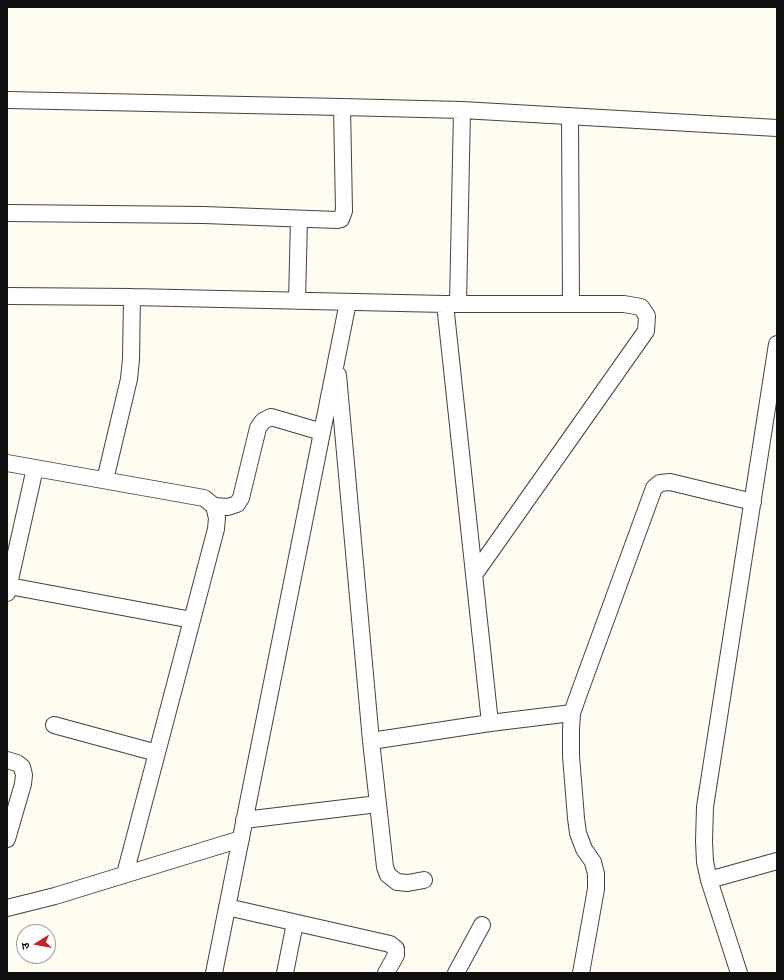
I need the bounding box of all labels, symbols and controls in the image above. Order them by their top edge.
north arrow [16,924,56,964]
text: उ [18,942,33,951]

